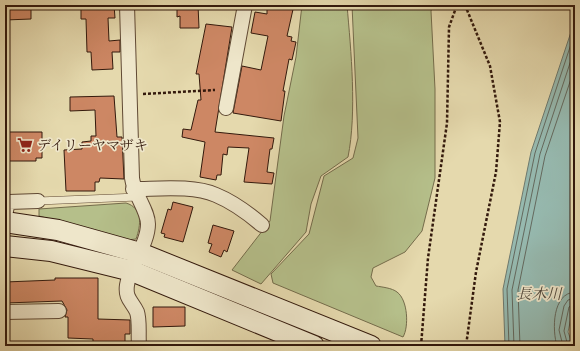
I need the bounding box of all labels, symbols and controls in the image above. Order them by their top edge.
supermarket icon: デイリーヤマザキ [16,136,34,154]
place label: デイリーヤマザキ [37,137,148,154]
water label: 長木川 [516,285,563,304]

